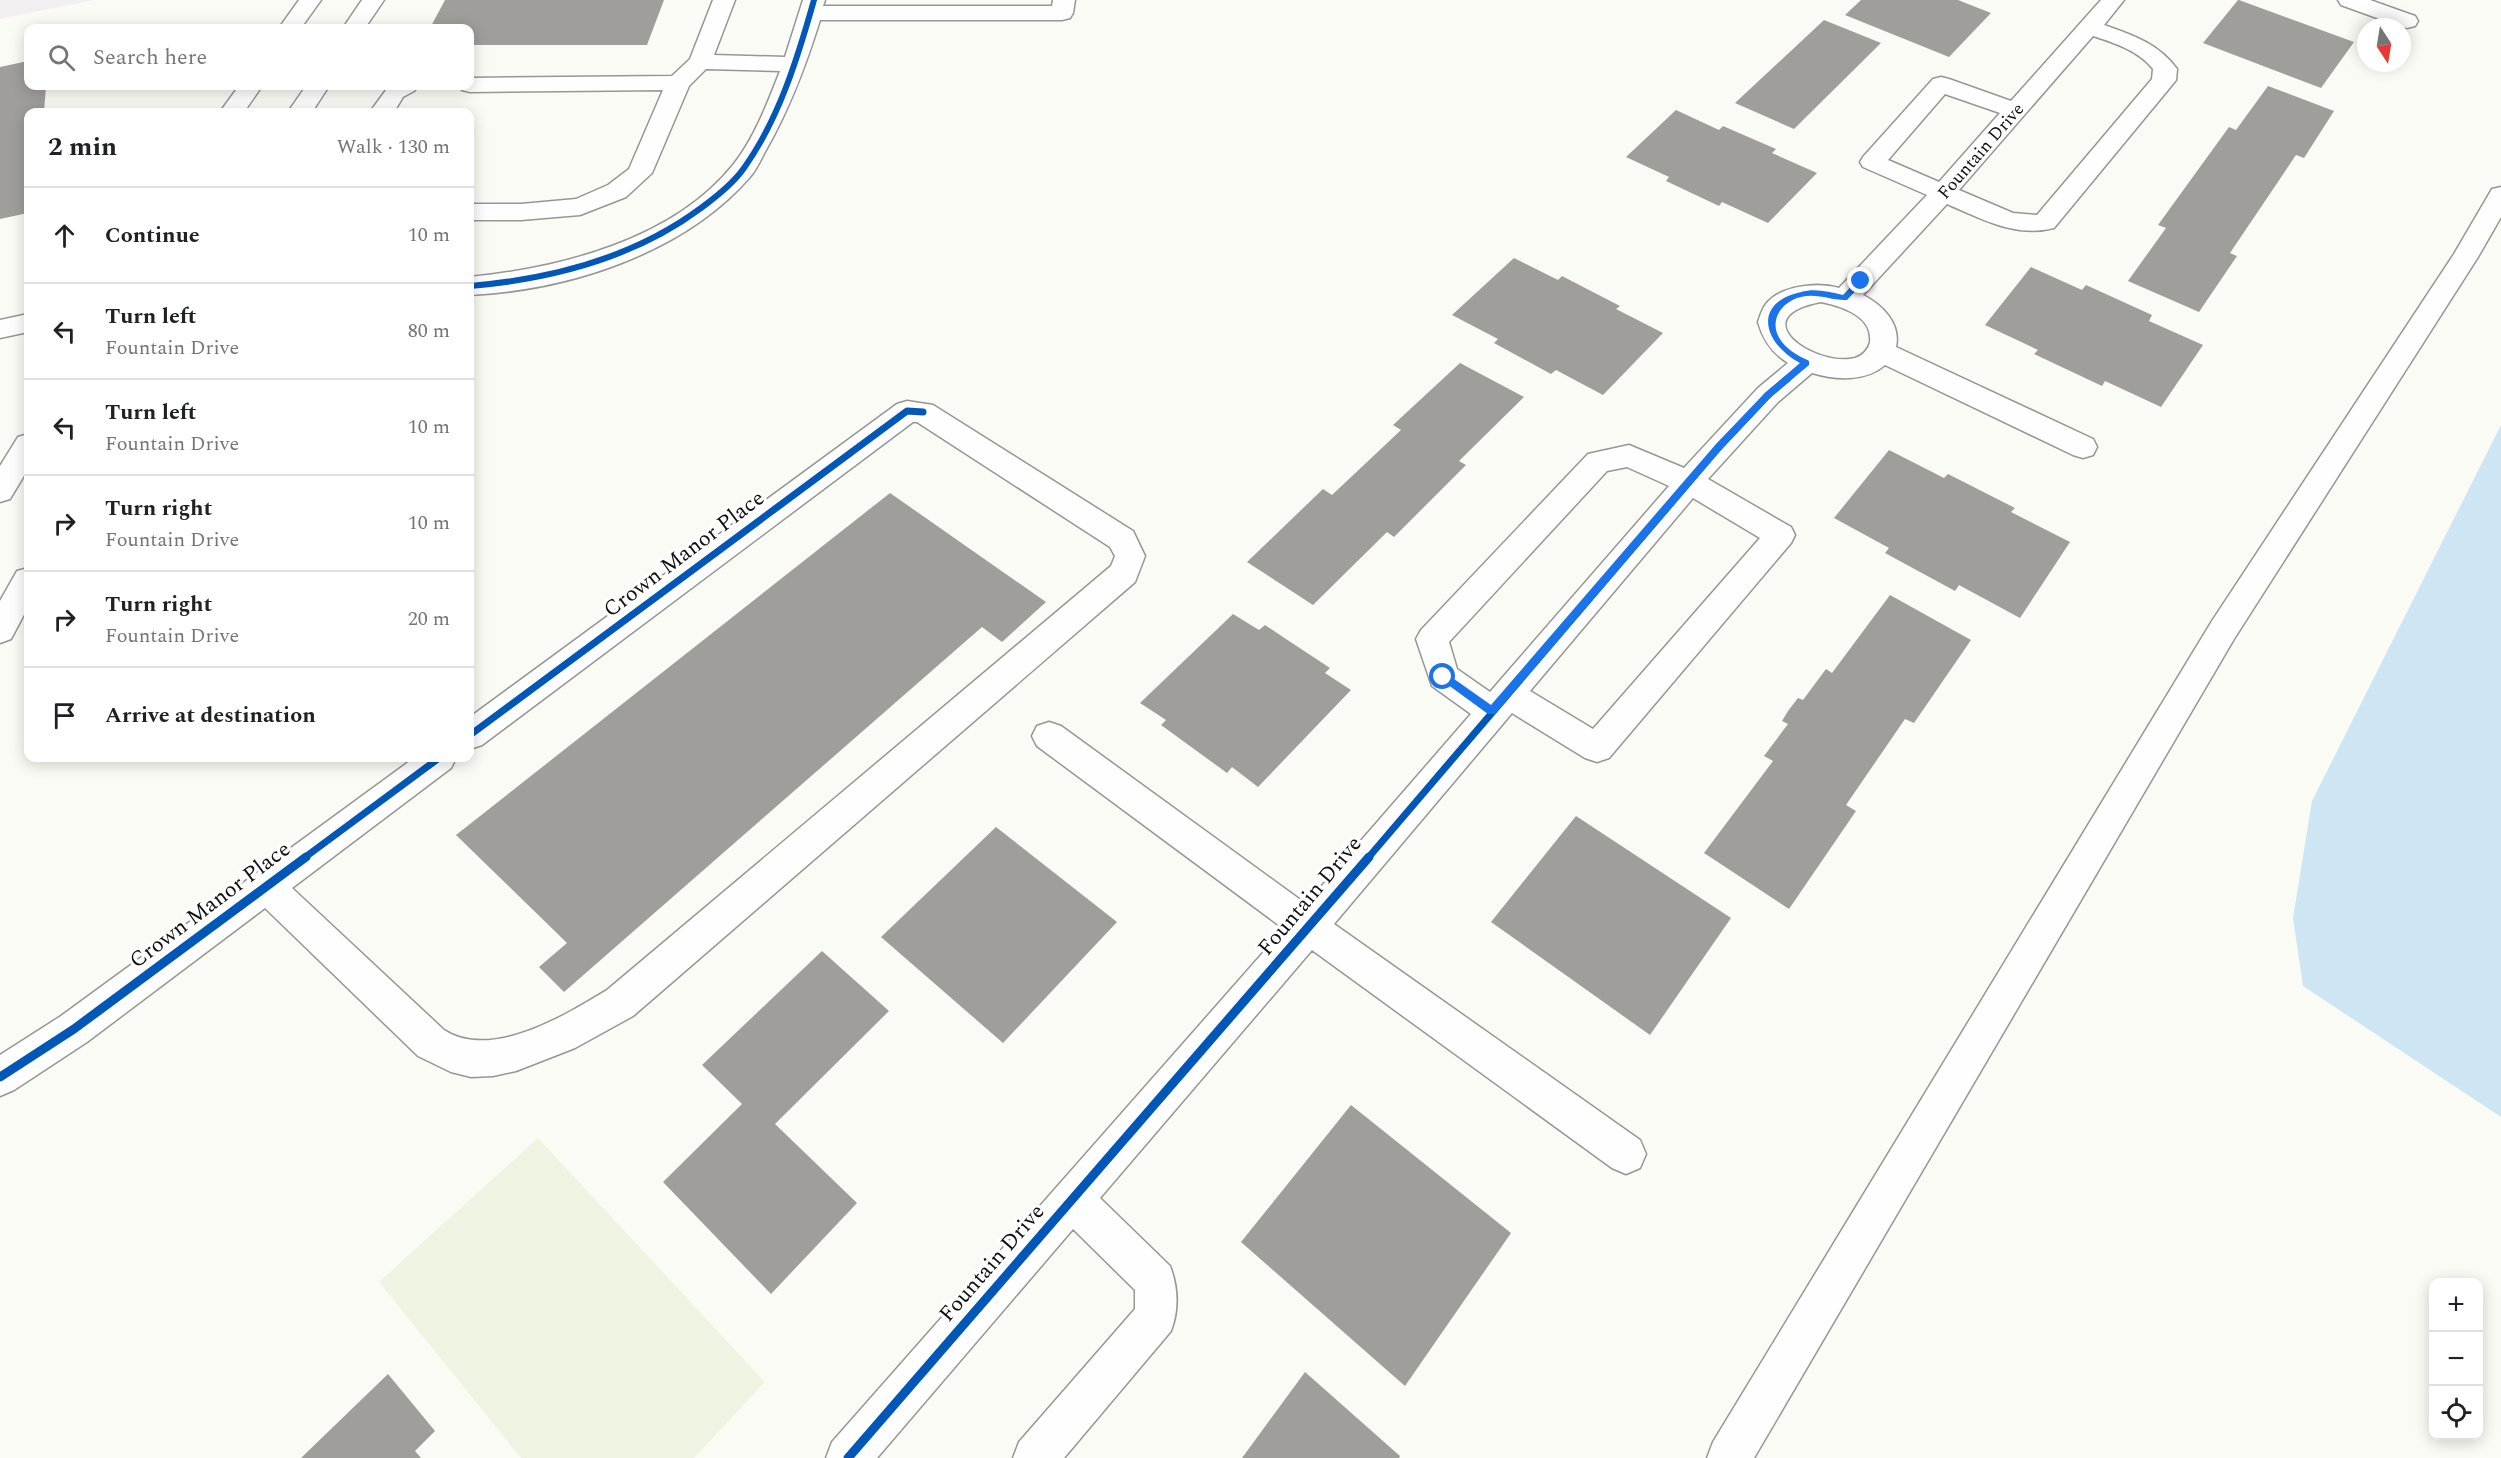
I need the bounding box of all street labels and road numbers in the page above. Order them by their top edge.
street label: Fountain Drive [1931,97,2031,205]
street label: Crown Manor Place [596,482,772,626]
street label: Fountain Drive [1250,829,1370,963]
street label: Crown Manor Place [122,833,298,977]
street label: Fountain Drive [931,1197,1053,1329]

